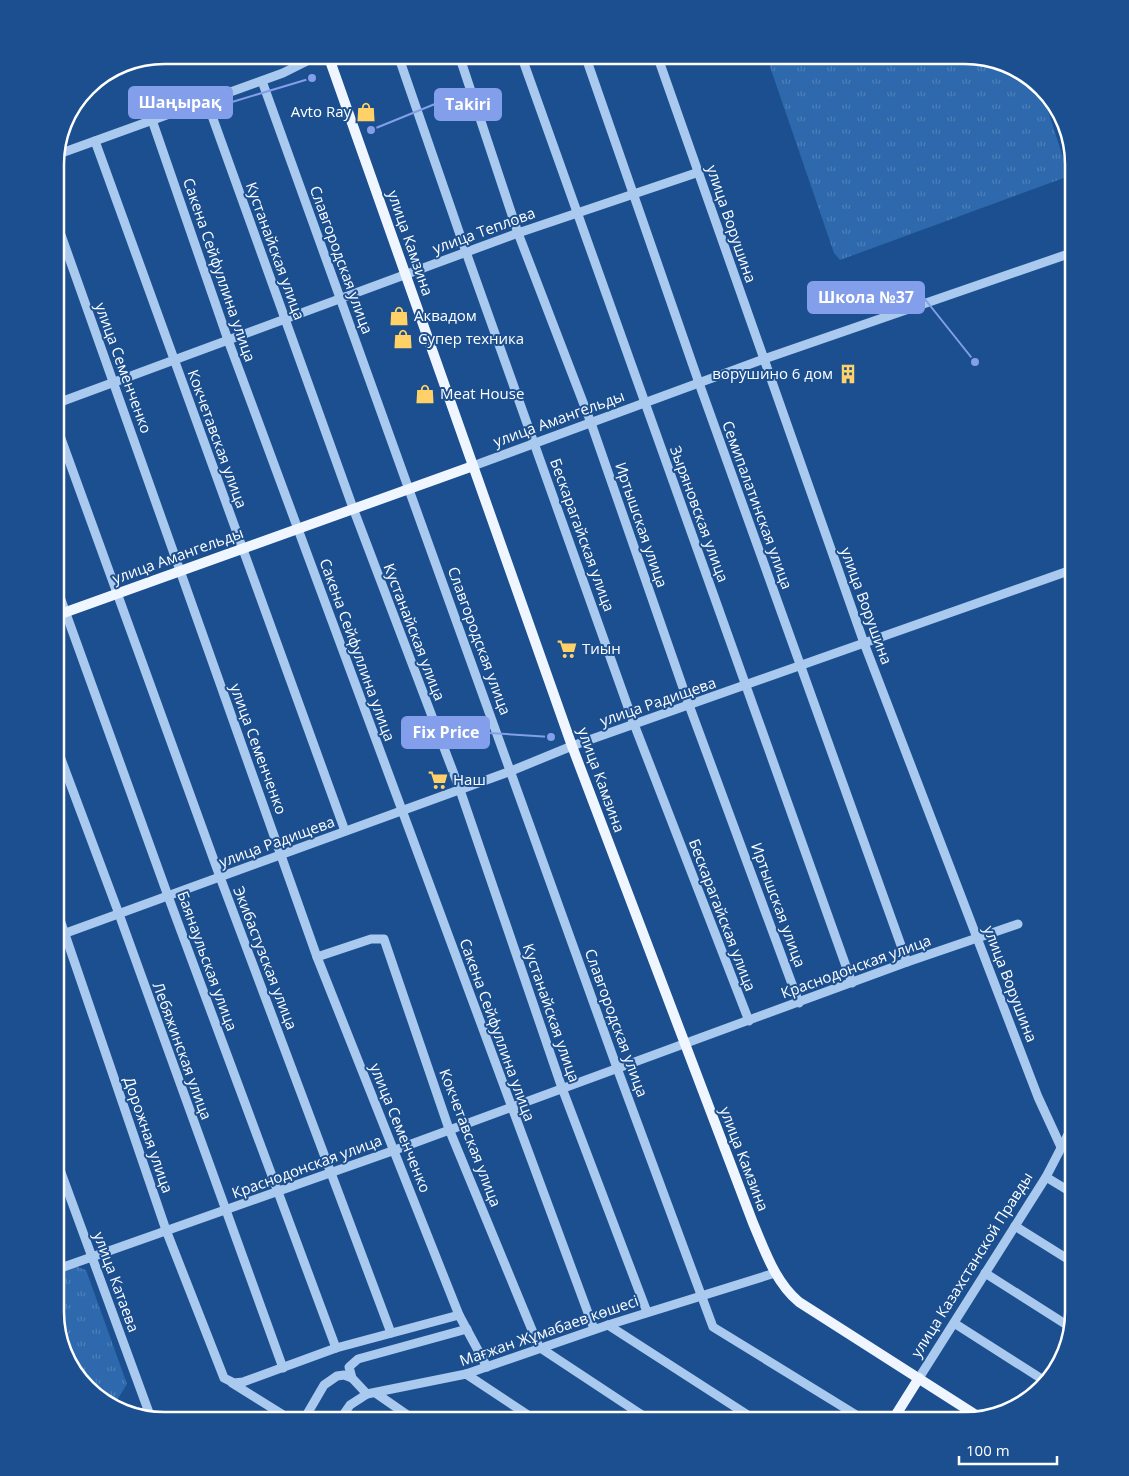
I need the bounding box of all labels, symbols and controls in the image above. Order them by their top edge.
callout: Шаңырақ [129,87,232,118]
callout: Takiri [435,89,501,120]
text: Шаңырақ [139,91,222,113]
text: Takiri [445,93,491,115]
place label: Avto Ray [291,101,351,121]
shop icon: Avto Ray [355,101,377,123]
street label: улица Ворушина [702,162,761,285]
street label: Сакена Сейфуллина улица [179,175,261,364]
street label: Кустанайская улица [242,179,310,322]
street label: Славгородская улица [306,183,378,336]
street label: улица Камзина [384,187,438,298]
street label: улица Теплова [430,202,538,258]
callout: Школа №37 [808,282,924,313]
text: Школа №37 [818,286,914,308]
street label: улица Семенченко [91,299,157,436]
shop icon: Аквадом [388,305,410,327]
place label: Аквадом [414,305,477,325]
shop icon: Супер техника [392,328,414,350]
place label: Супер техника [418,328,524,348]
place label: ворушино 6 дом [712,363,833,383]
building icon: ворушино 6 дом [837,363,859,385]
street label: Кокчетавская улица [184,367,252,511]
shop icon: Meat House [414,383,436,405]
place label: Meat House [440,383,524,403]
street label: улица Амангельды [490,385,627,451]
street label: Семипалатинская улица [718,418,798,592]
street label: Зыряновская улица [666,443,734,585]
street label: Бескарагайская улица [546,455,620,614]
street label: Иртышская улица [611,459,673,590]
street label: улица Амангельды [109,522,246,588]
street label: улица Ворушина [836,544,897,667]
street label: Сакена Сейфуллина улица [316,555,400,744]
street label: Кустанайская улица [380,560,450,703]
street label: Славгородская улица [444,564,516,717]
supermarket icon: Тиын [556,638,578,660]
place label: Тиын [582,638,621,658]
street label: улица Радищева [597,672,718,730]
street label: улица Семенченко [226,680,292,817]
callout: Fix Price [402,717,489,748]
text: Fix Price [413,721,479,743]
street label: улица Камзина [574,724,630,835]
supermarket icon: Наш [427,769,449,791]
place label: Наш [453,769,486,789]
street label: улица Радищева [216,811,337,871]
street label: Бескарагайская улица [685,836,761,994]
street label: Иртышская улица [747,840,811,970]
street label: Экибастузская улица [229,883,302,1032]
street label: Баянаульская улица [173,888,243,1033]
street label: улица Ворушина [979,922,1042,1045]
street label: Краснодонская улица [778,930,933,1003]
street label: Сакена Сейфуллина улица [456,935,540,1124]
street label: Кустанайская улица [519,941,585,1085]
street label: Славгородская улица [581,946,653,1099]
street label: Лебяжинская улица [149,979,217,1122]
street label: улица Семенченко [366,1060,436,1195]
street label: Кокчетавская улица [435,1066,506,1210]
street label: Дорожная улица [120,1074,178,1196]
street label: улица Камзина [716,1104,774,1214]
street label: Краснодонская улица [229,1130,384,1203]
street label: улица Казахстанской Правды [906,1168,1037,1361]
street label: улица Катаева [89,1229,144,1335]
street label: Мағжан Жұмабаев көшесі [456,1290,641,1370]
scale bar [959,1434,1056,1466]
text: 100 m [966,1440,1010,1460]

